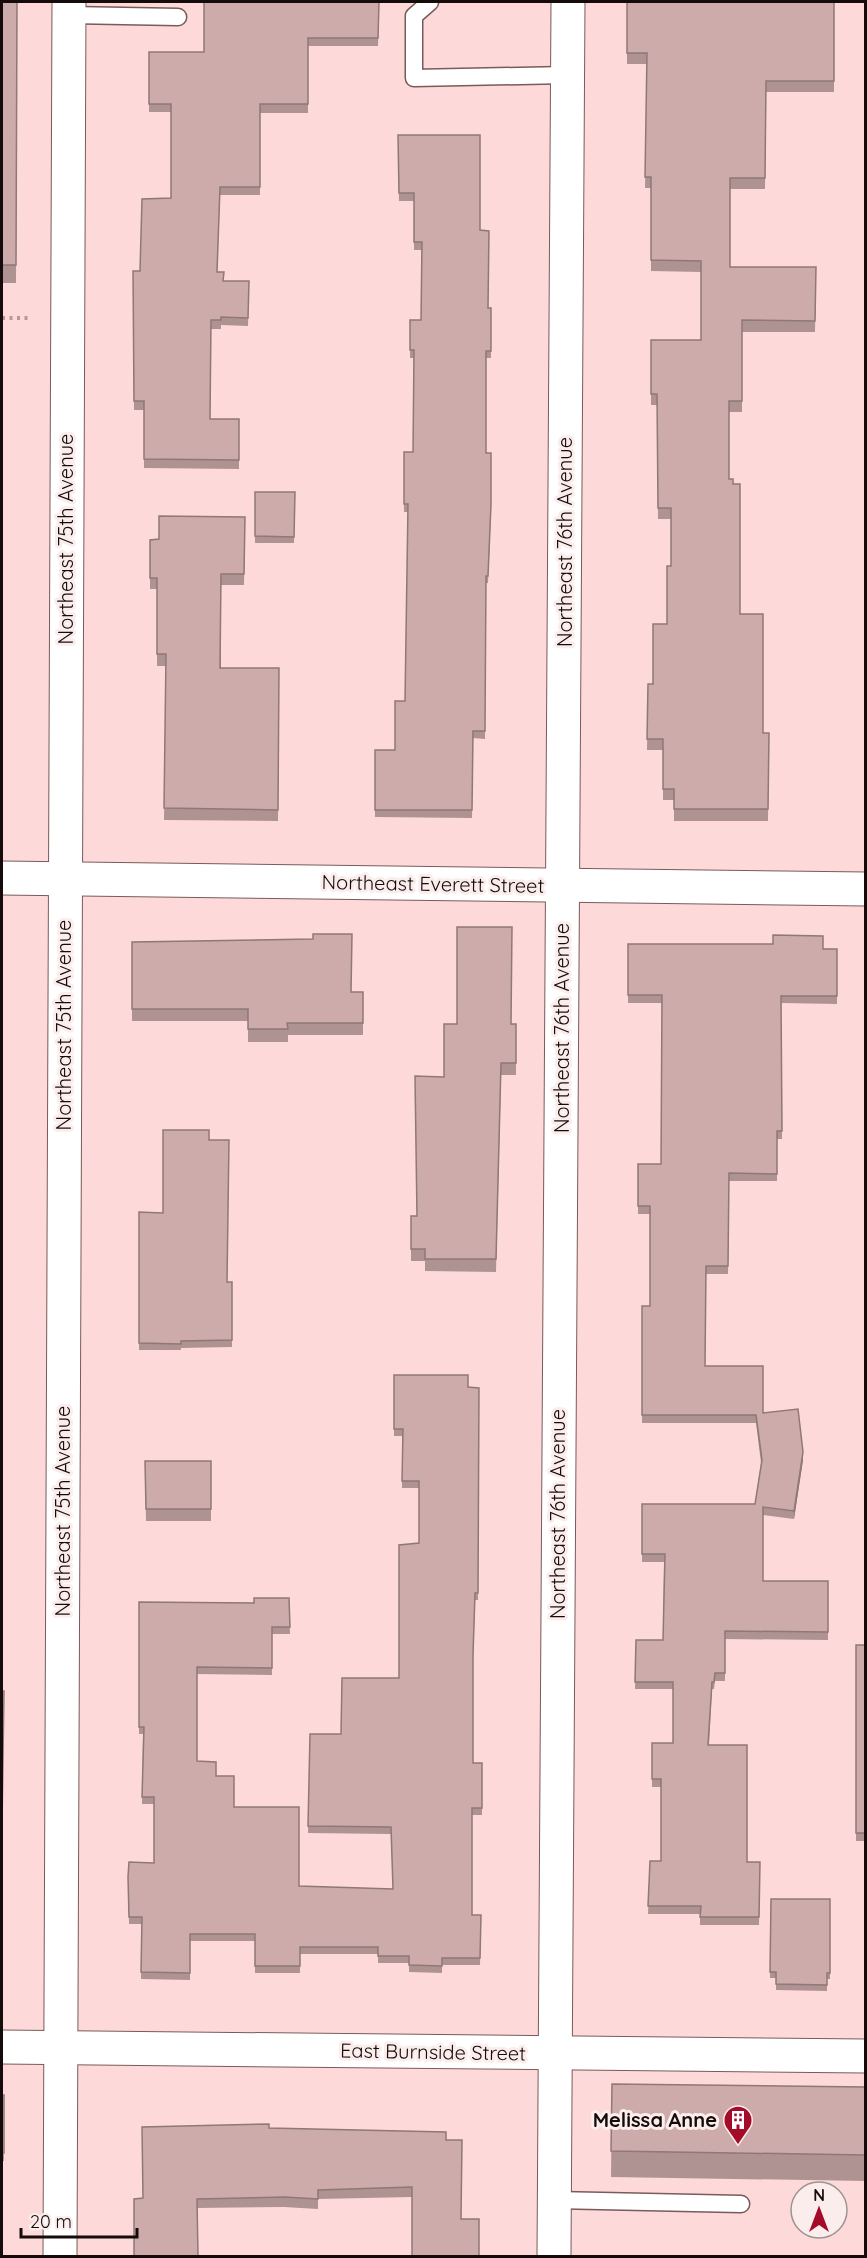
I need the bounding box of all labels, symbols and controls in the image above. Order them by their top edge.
street label: Northeast 75th Avenue [53,434,78,644]
street label: Northeast 76th Avenue [552,437,577,647]
street label: Northeast Everett Street [321,869,545,898]
street label: Northeast 75th Avenue [51,920,76,1130]
street label: Northeast 76th Avenue [549,923,574,1133]
street label: Northeast 75th Avenue [50,1406,75,1616]
street label: Northeast 76th Avenue [545,1409,570,1619]
street label: East Burnside Street [340,2037,526,2066]
building icon: Melissa Anne [722,2104,754,2146]
place label: Melissa Anne [593,2107,717,2132]
north arrow [789,2180,849,2240]
text: N [813,2185,825,2205]
scale bar [21,2201,136,2239]
text: 20 m [30,2210,72,2233]

